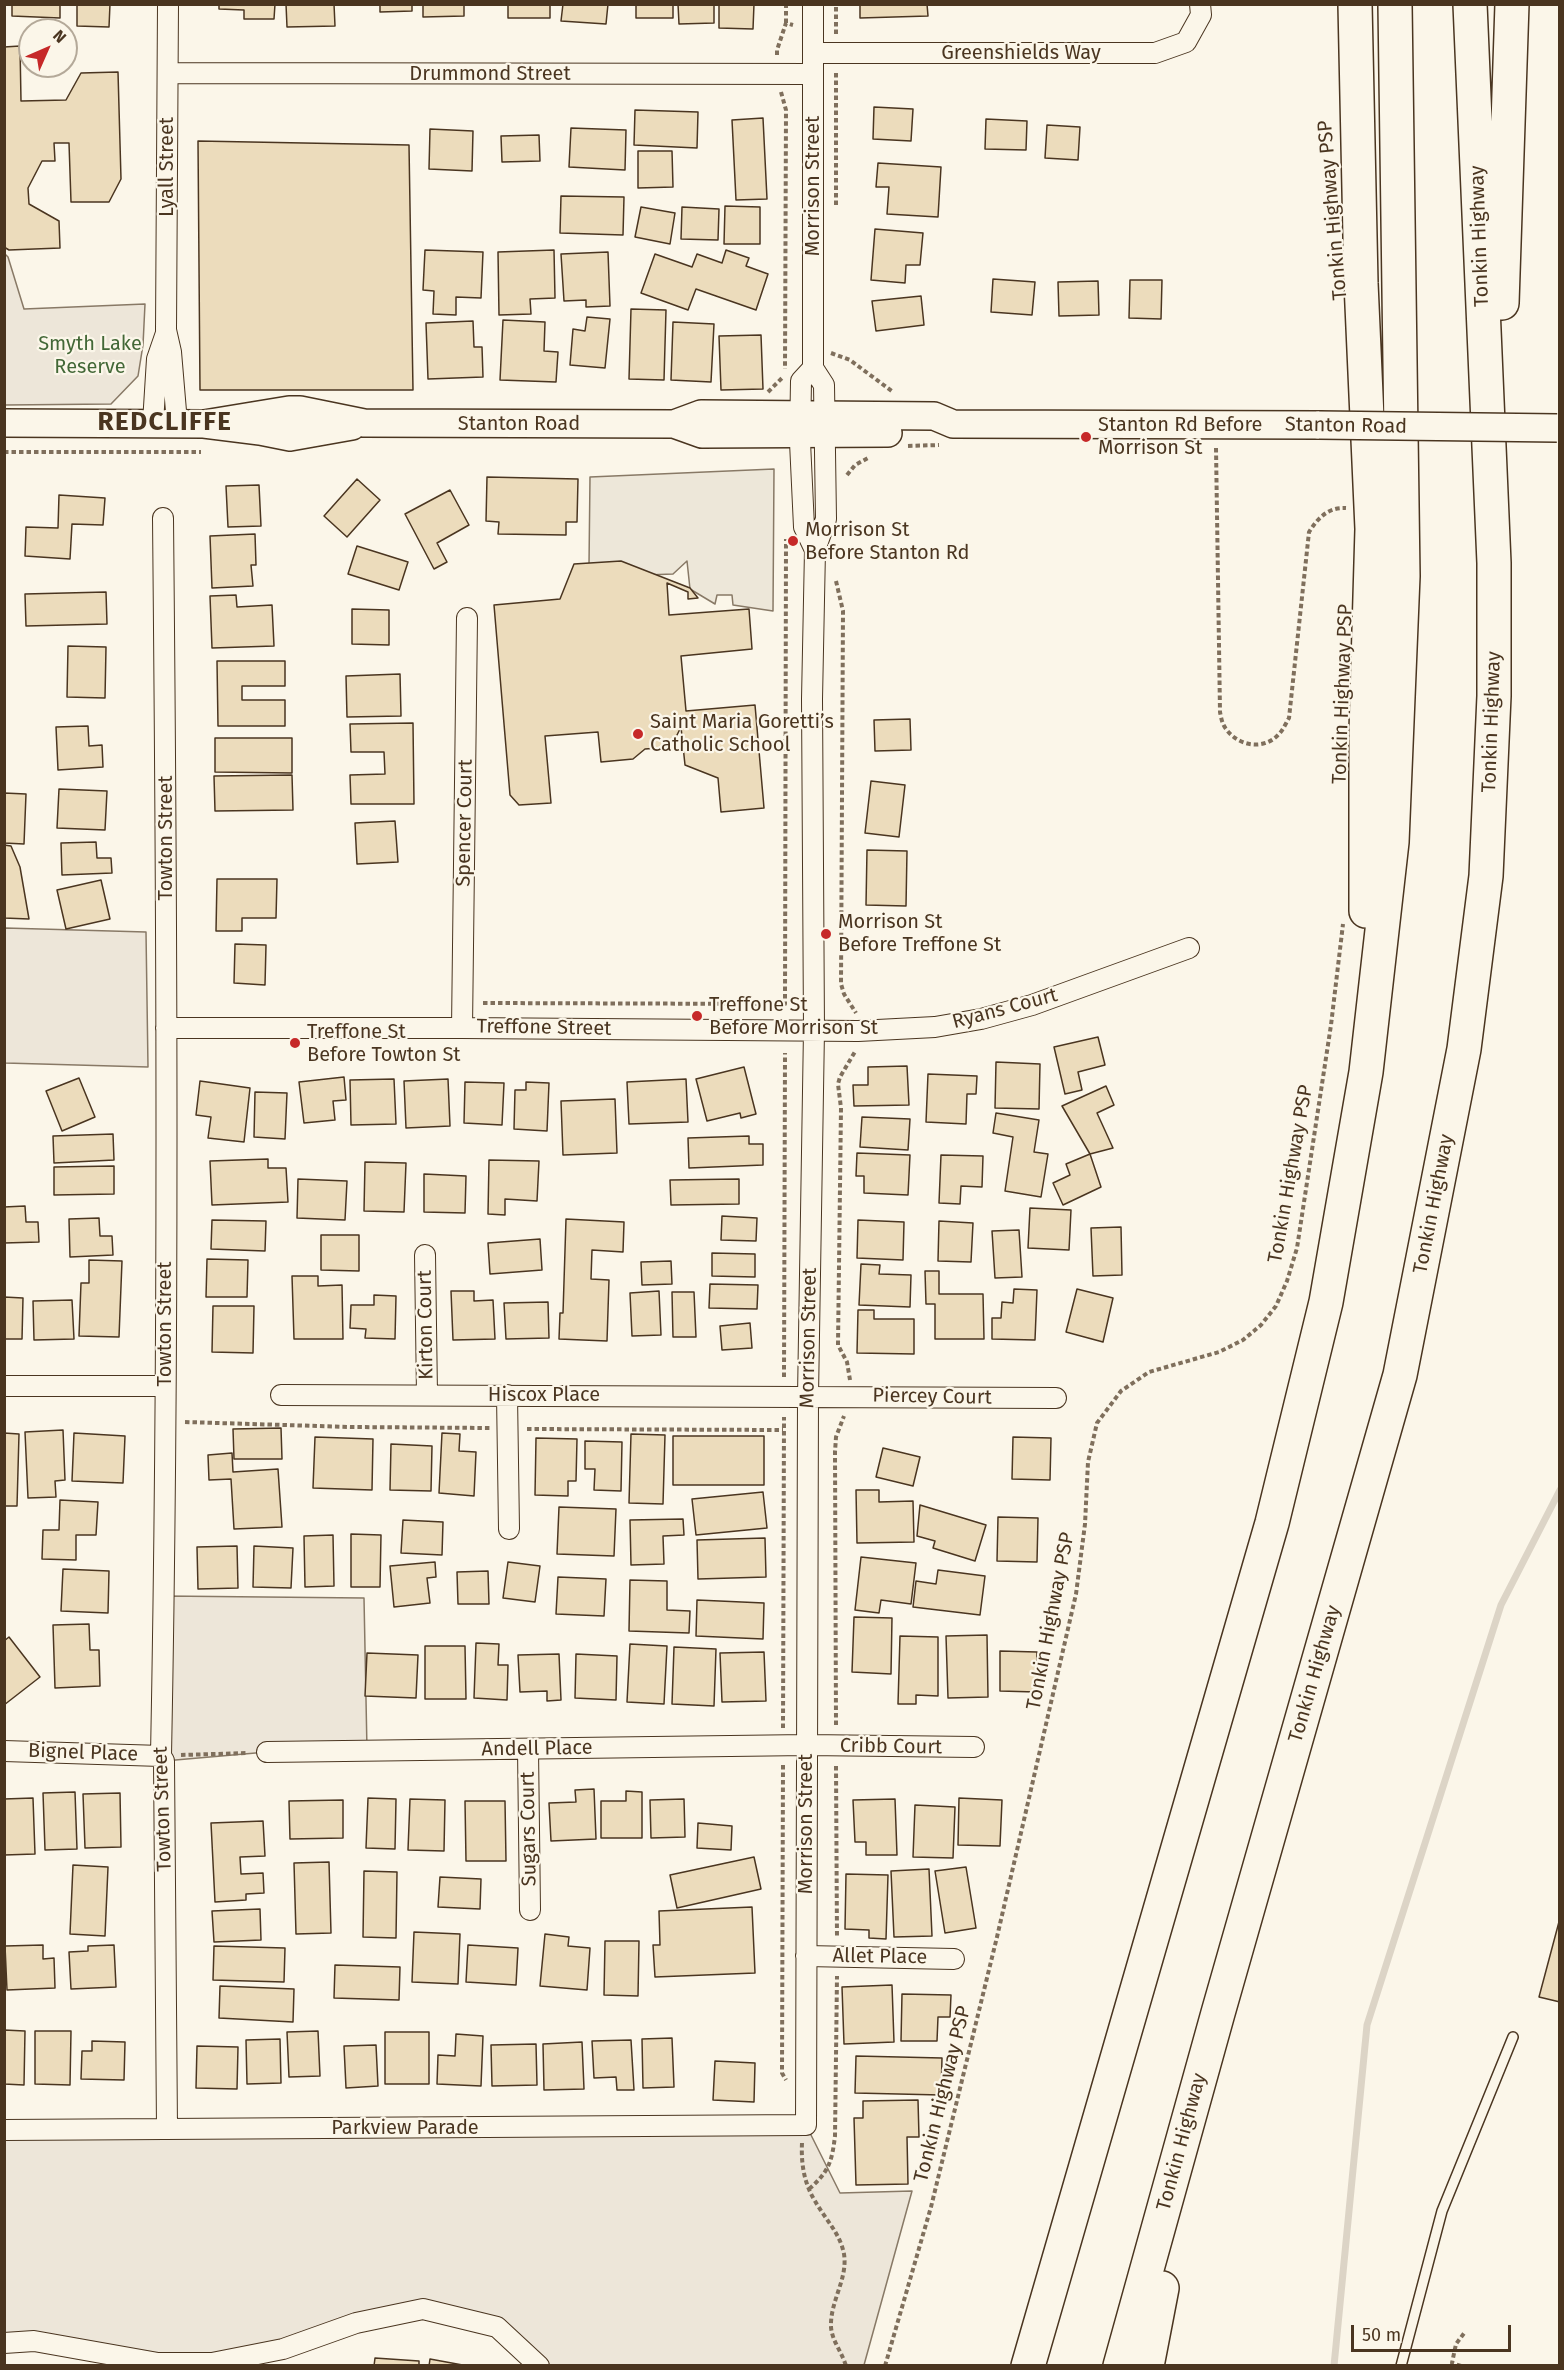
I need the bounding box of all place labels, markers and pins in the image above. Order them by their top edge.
place label: Stanton Rd Before Morrison St [1098,413,1263,460]
marker: Stanton Rd Before Morrison St [1079,430,1093,444]
place label: Morrison St Before Stanton Rd [805,518,970,565]
marker: Morrison St Before Stanton Rd [786,534,800,548]
place label: Saint Maria Goretti’s Catholic School [650,710,834,757]
marker: Saint Maria Goretti’s Catholic School [631,727,645,741]
place label: Morrison St Before Treffone St [838,910,1001,957]
marker: Morrison St Before Treffone St [819,927,833,941]
place label: Treffone St Before Morrison St [709,993,878,1040]
marker: Treffone St Before Morrison St [690,1009,704,1023]
place label: Treffone St Before Towton St [307,1020,461,1067]
marker: Treffone St Before Towton St [288,1036,302,1050]

